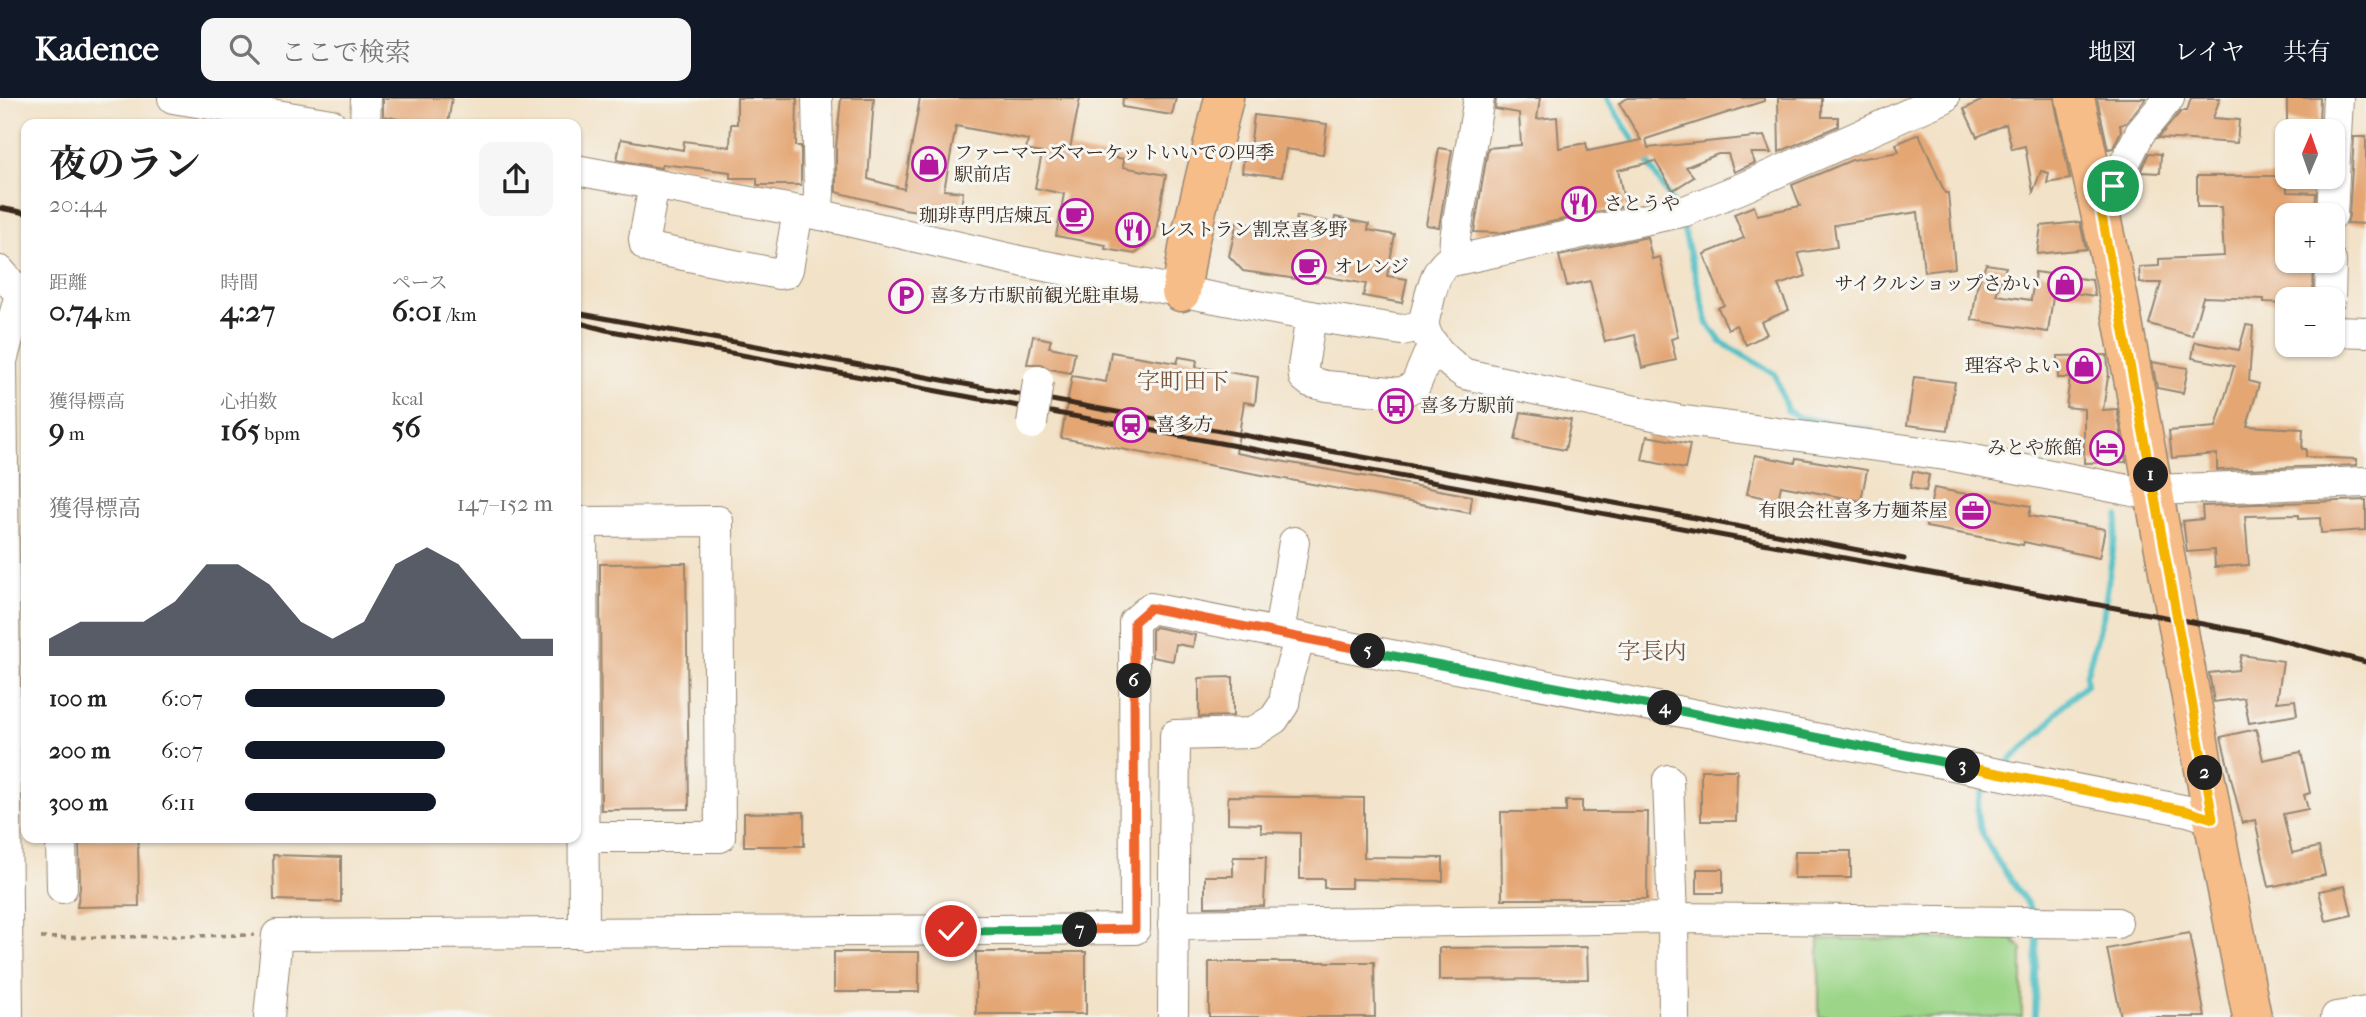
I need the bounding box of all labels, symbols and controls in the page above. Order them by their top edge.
search box [201,18,691,81]
text: Kadence [35,30,159,69]
icon: search [225,30,263,68]
text: ここで検索 [281,37,411,68]
text: 地図 [2088,38,2136,66]
text: レイヤ [2174,38,2245,66]
text: 共有 [2283,38,2331,66]
north arrow [2275,119,2345,189]
map controls [2275,119,2345,357]
text: 夜のラン [49,142,201,187]
button: share [479,142,553,216]
place label: ファーマーズマーケットいいでの四季 駅前店 [954,142,1274,186]
shop icon: ファーマーズマーケットいいでの四季 駅前店 [910,145,948,183]
pin [2083,156,2143,216]
icon: arrive [2094,167,2132,205]
restaurant icon: さとうや [1560,185,1598,223]
text: 20:44 [49,191,106,218]
place label: さとうや [1604,193,1680,215]
cafe icon: 珈琲専門店煉瓦 [1057,197,1095,235]
button: + [2275,203,2345,273]
place label: 珈琲専門店煉瓦 [919,205,1052,227]
restaurant icon: レストラン割烹喜多野 [1114,211,1152,249]
place label: レストラン割烹喜多野 [1158,219,1347,241]
cafe icon: オレンジ [1290,248,1328,286]
place label: オレンジ [1334,256,1409,278]
shop icon: サイクルショップさかい [2046,265,2084,303]
text: 距離 [49,272,87,294]
text: 時間 [220,272,258,294]
text: ペース [392,272,448,294]
place label: サイクルショップさかい [1834,273,2040,295]
parking icon: 喜多方市駅前観光駐車場 [887,277,925,315]
place label: 喜多方市駅前観光駐車場 [930,285,1139,307]
button: − [2275,287,2345,357]
text: 0.74 [49,294,101,329]
text: 4:27 [220,294,275,329]
text: 6:01 [392,294,442,329]
text: km [101,304,131,326]
text: /km [442,304,477,326]
shop icon: 理容やよい [2065,347,2103,385]
place label: 理容やよい [1965,355,2060,377]
district label: 字町田下 [1137,368,1229,395]
bus stop icon: 喜多方駅前 [1377,387,1415,425]
text: kcal [392,388,424,410]
text: 獲得標高 [49,391,125,413]
text: 心拍数 [220,391,277,413]
place label: 喜多方駅前 [1420,395,1515,417]
station icon: 喜多方 [1112,406,1150,444]
text: 56 [392,410,421,445]
text: 9 [49,413,65,448]
text: 165 [220,413,260,448]
place label: 喜多方 [1156,414,1213,436]
text: m [65,423,85,445]
text: bpm [260,423,300,445]
hotel icon: みとや旅館 [2088,429,2126,467]
place label: みとや旅館 [1987,437,2082,459]
pin: 1 [2134,458,2168,492]
text: 1 [2147,463,2154,485]
text: 147–152 m [457,490,553,517]
office icon: 有限会社喜多方麺茶屋 [1954,492,1992,530]
text: 獲得標高 [49,495,141,522]
place label: 有限会社喜多方麺茶屋 [1758,500,1948,522]
pin: 5 [1350,634,1386,668]
district label: 字長内 [1618,638,1687,665]
text: 5 [1363,639,1372,661]
pin: 6 [1116,664,1152,698]
text: 6 [1128,669,1139,691]
text: 100 m [49,685,107,712]
text: 6:07 [161,685,203,712]
pin: 4 [1648,690,1682,726]
text: 4 [1659,696,1670,718]
text: 200 m [49,737,110,764]
text: 6:07 [161,737,203,764]
pin: 3 [1946,748,1980,784]
text: 3 [1959,754,1966,776]
pin: 2 [2188,756,2222,790]
text: 2 [2200,761,2209,783]
text: 300 m [49,789,108,816]
text: 6:11 [161,789,195,816]
pin [921,901,981,961]
icon: check [932,912,970,950]
pin: 7 [1062,912,1098,948]
text: 7 [1075,918,1084,940]

